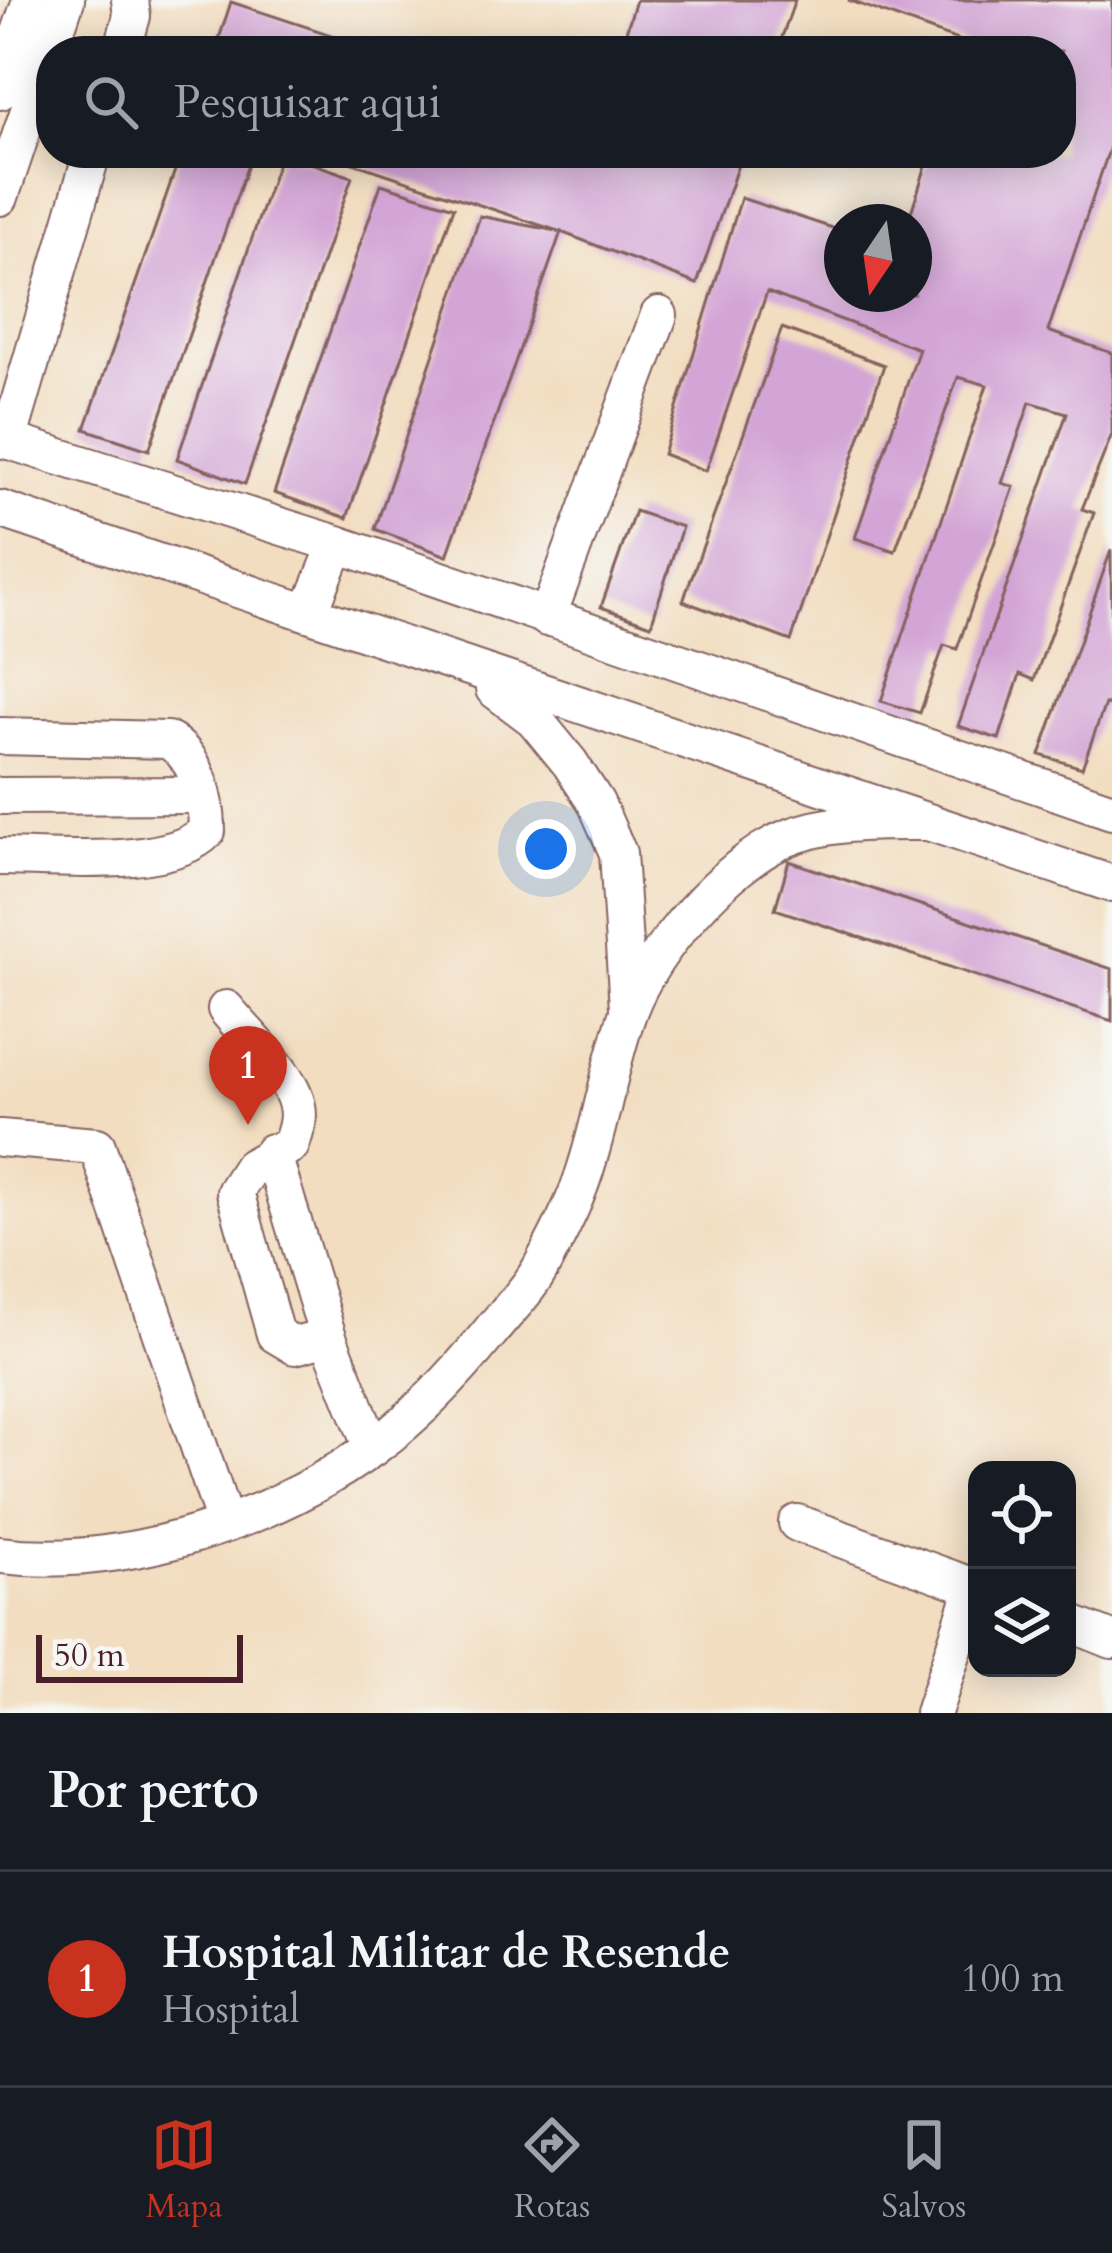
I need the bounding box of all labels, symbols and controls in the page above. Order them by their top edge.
search box [36,36,1076,168]
icon: search [78,69,144,135]
text: Pesquisar aqui [174,72,441,133]
north arrow [824,204,932,312]
your location [516,819,576,879]
pin: 1 [209,1026,287,1125]
map controls [968,1461,1076,1677]
button: locate [968,1461,1076,1569]
button: layers [968,1569,1076,1677]
scale bar [36,1629,243,1682]
text: 50 m [54,1633,125,1678]
text: Por perto [48,1756,259,1826]
text: Hospital Militar de Resende [162,1922,731,1983]
text: 1 [77,1952,97,2005]
text: 100 m [961,1952,1064,2005]
text: Hospital [162,1983,300,2036]
tab: Mapa [146,2112,223,2229]
tab: Rotas [514,2112,590,2229]
tab: Salvos [882,2112,966,2229]

